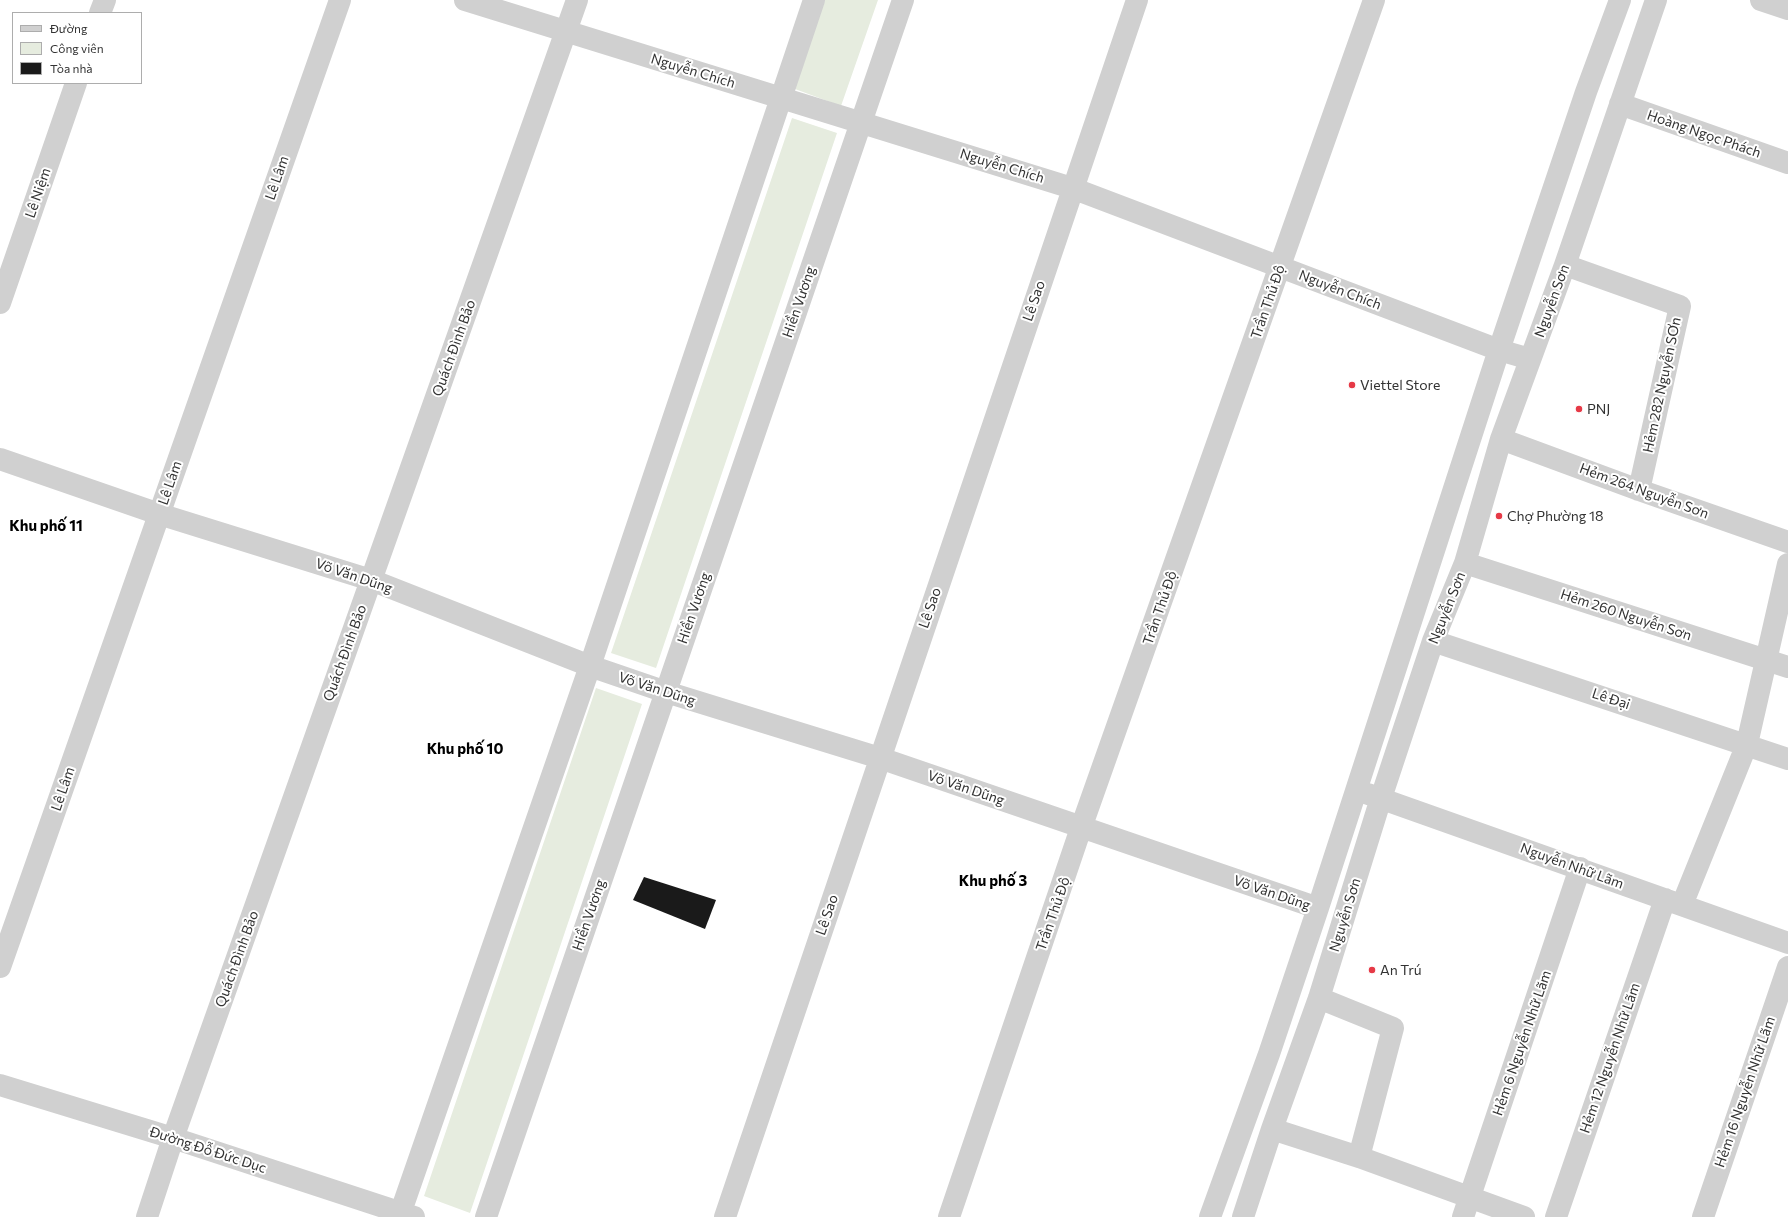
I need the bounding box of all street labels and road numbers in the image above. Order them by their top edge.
street label: Nguyễn Chích [649,50,737,92]
street label: Hoàng Ngọc Phách [1645,107,1763,161]
street label: Nguyễn Chích [958,145,1046,187]
street label: Lê Lâm [262,154,292,202]
street label: Lê Niệm [22,166,54,220]
street label: Nguyễn Sơn [1531,262,1573,340]
street label: Trần Thủ Độ [1247,263,1289,341]
street label: Hiền Vương [779,264,819,340]
street label: Nguyễn Chích [1296,267,1384,313]
street label: Lê Sao [1019,278,1049,324]
street label: Quách Đình Bảo [429,297,479,399]
street label: Hẻm 282 Nguyễn SƠn [1639,316,1685,454]
street label: Lê Lâm [155,459,185,507]
street label: Hẻm 264 Nguyễn Sơn [1577,460,1711,522]
street label: Võ Văn Dũng [313,555,395,597]
street label: Trần Thủ Độ [1139,569,1181,647]
street label: Hiền Vương [674,570,714,646]
street label: Nguyễn Sơn [1425,570,1469,646]
street label: Lê Sao [915,585,945,631]
street label: Hẻm 260 Nguyễn Sơn [1558,586,1694,644]
street label: Quách Đình Bảo [320,602,370,704]
street label: Võ Văn Dũng [616,669,698,709]
street label: Lê Đại [1590,685,1632,713]
street label: Lê Lâm [48,765,78,813]
street label: Võ Văn Dũng [925,767,1007,809]
street label: Nguyễn Nhữ Lãm [1518,840,1626,892]
street label: Võ Văn Dũng [1231,872,1313,914]
street label: Trần Thủ Độ [1032,875,1074,953]
street label: Nguyễn Sơn [1326,876,1364,954]
street label: Hiền Vương [569,877,609,953]
street label: Lê Sao [812,892,842,938]
street label: Quách Đình Bảo [212,908,262,1010]
street label: Hẻm 6 Nguyễn Nhữ Lãm [1489,968,1555,1118]
street label: Hẻm 12 Nguyễn Nhữ Lãm [1576,981,1644,1135]
street label: Hẻm 16 Nguyễn Nhữ Lãm [1711,1014,1779,1170]
street label: Đường Đỗ Đức Dục [148,1123,268,1177]

